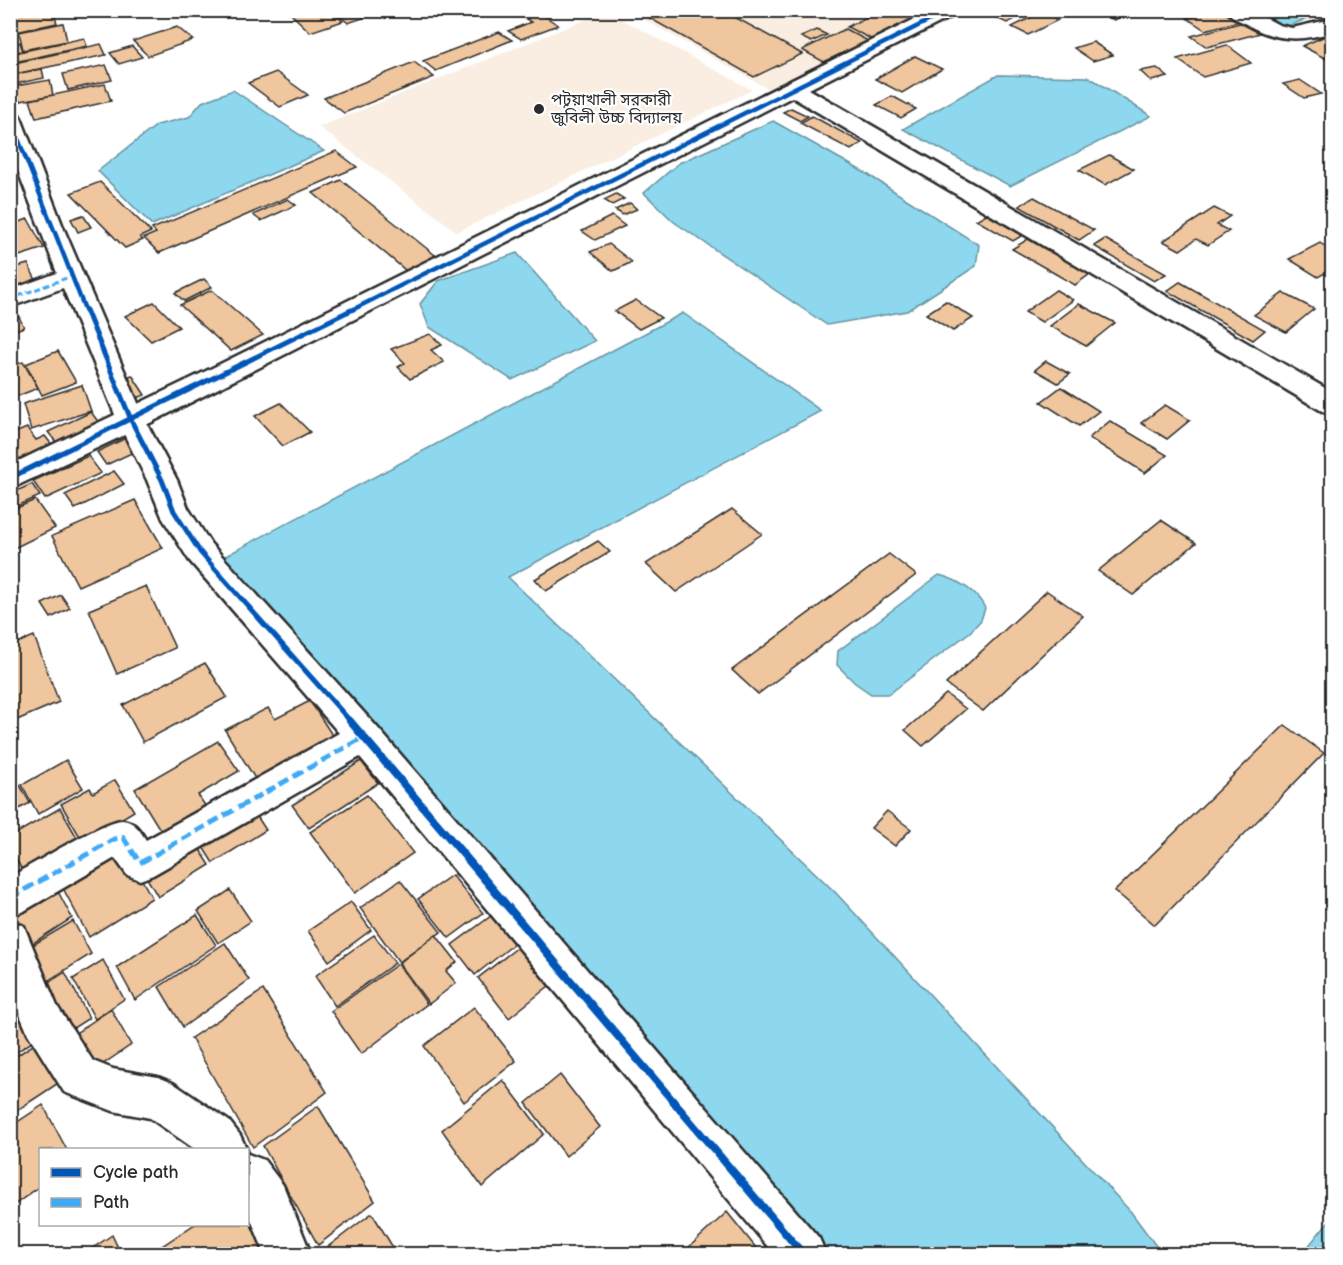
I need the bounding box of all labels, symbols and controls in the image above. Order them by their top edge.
place label: পটুয়াখালী সরকারী জুবিলী উচ্চ বিদ্যালয় [550,90,683,128]
marker: পটুয়াখালী সরকারী জুবিলী উচ্চ বিদ্যালয় [532,102,546,116]
legend [39,1148,249,1226]
text: Cycle path [93,1162,179,1183]
text: Path [93,1192,129,1213]

